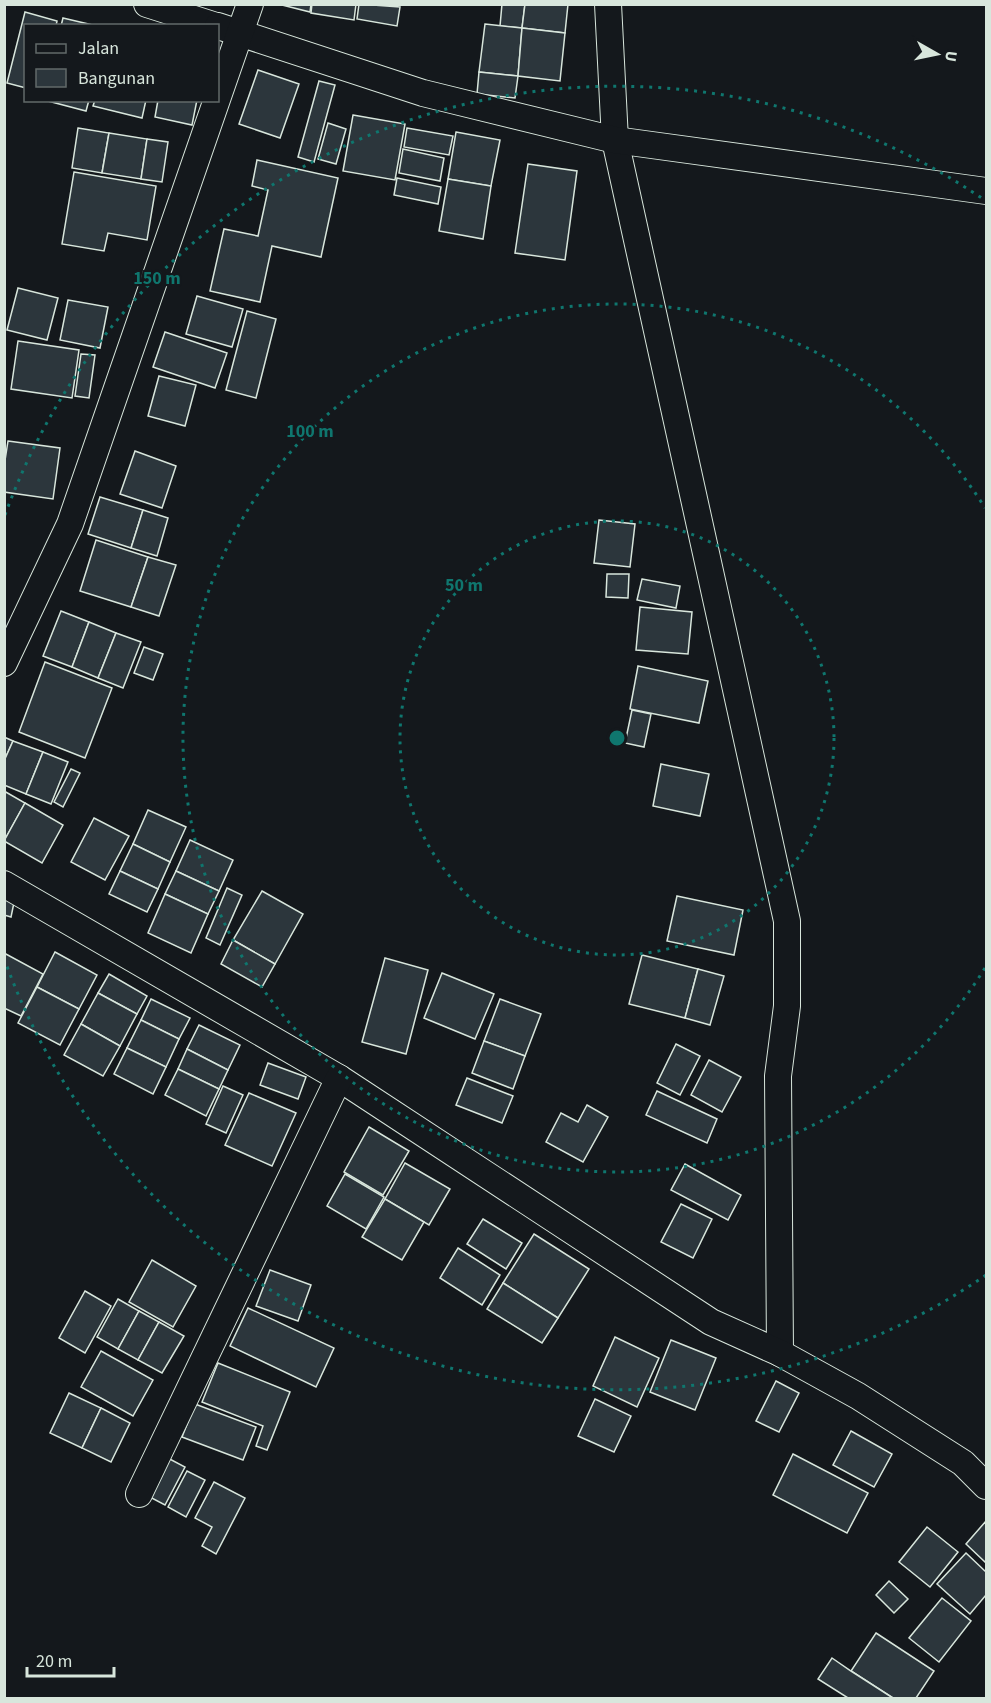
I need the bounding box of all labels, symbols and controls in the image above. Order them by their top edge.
legend [24,24,219,102]
north arrow [907,24,967,84]
text: Jalan [78,36,119,61]
text: U [939,49,963,63]
text: Bangunan [78,66,155,91]
text: 150 m [133,266,181,291]
text: 100 m [286,419,334,444]
text: 50 m [445,573,483,598]
centre of rings [607,728,627,748]
scale bar [27,1640,114,1678]
text: 20 m [36,1649,72,1674]

